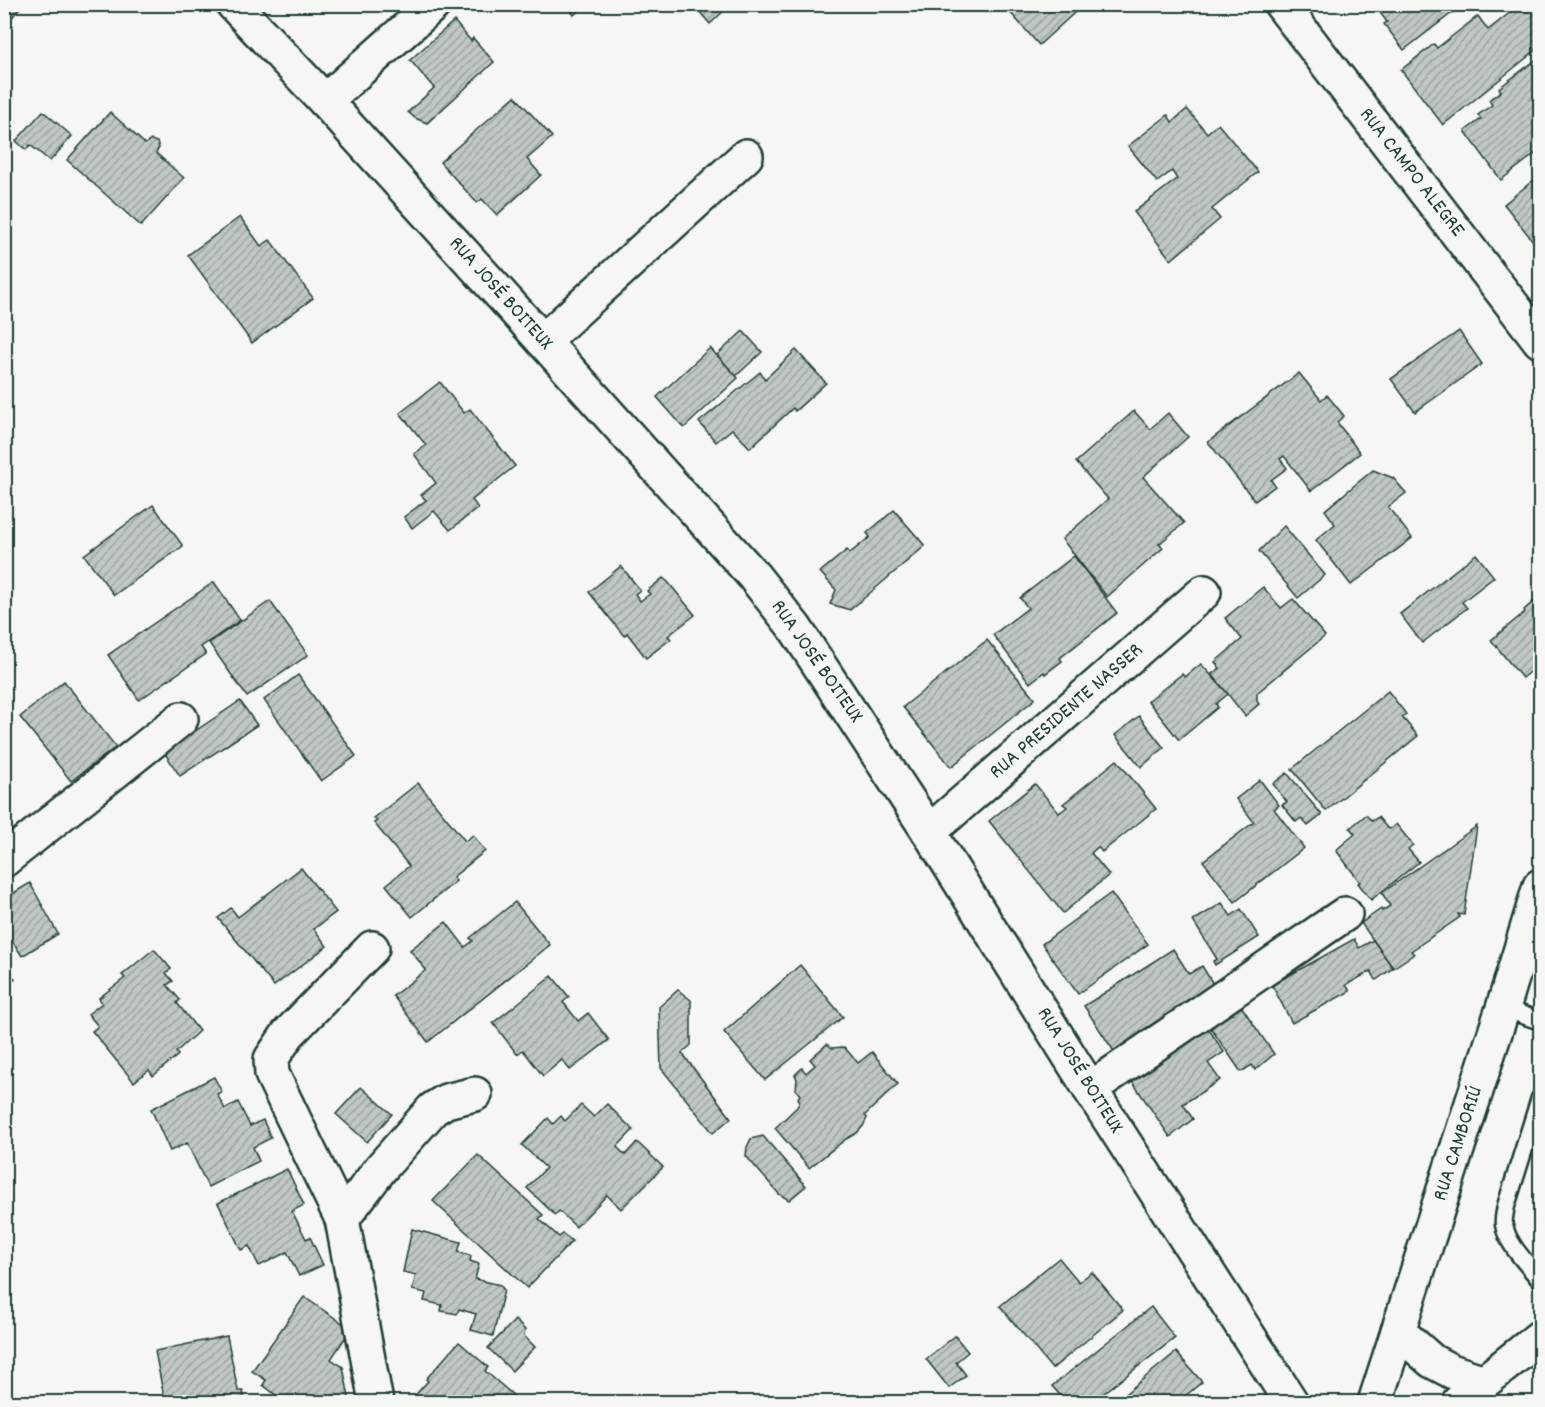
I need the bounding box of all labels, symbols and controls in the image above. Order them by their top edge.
street label: RUA CAMPO ALEGRE [1351,102,1471,245]
street label: RUA JOSÉ BOITEUX [441,230,559,358]
street label: RUA JOSÉ BOITEUX [762,594,870,730]
street label: RUA PRESIDENTE NASSER [983,637,1151,787]
street label: RUA JOSÉ BOITEUX [1028,1002,1130,1140]
street label: RUA CAMBORIÚ [1426,1083,1492,1205]

